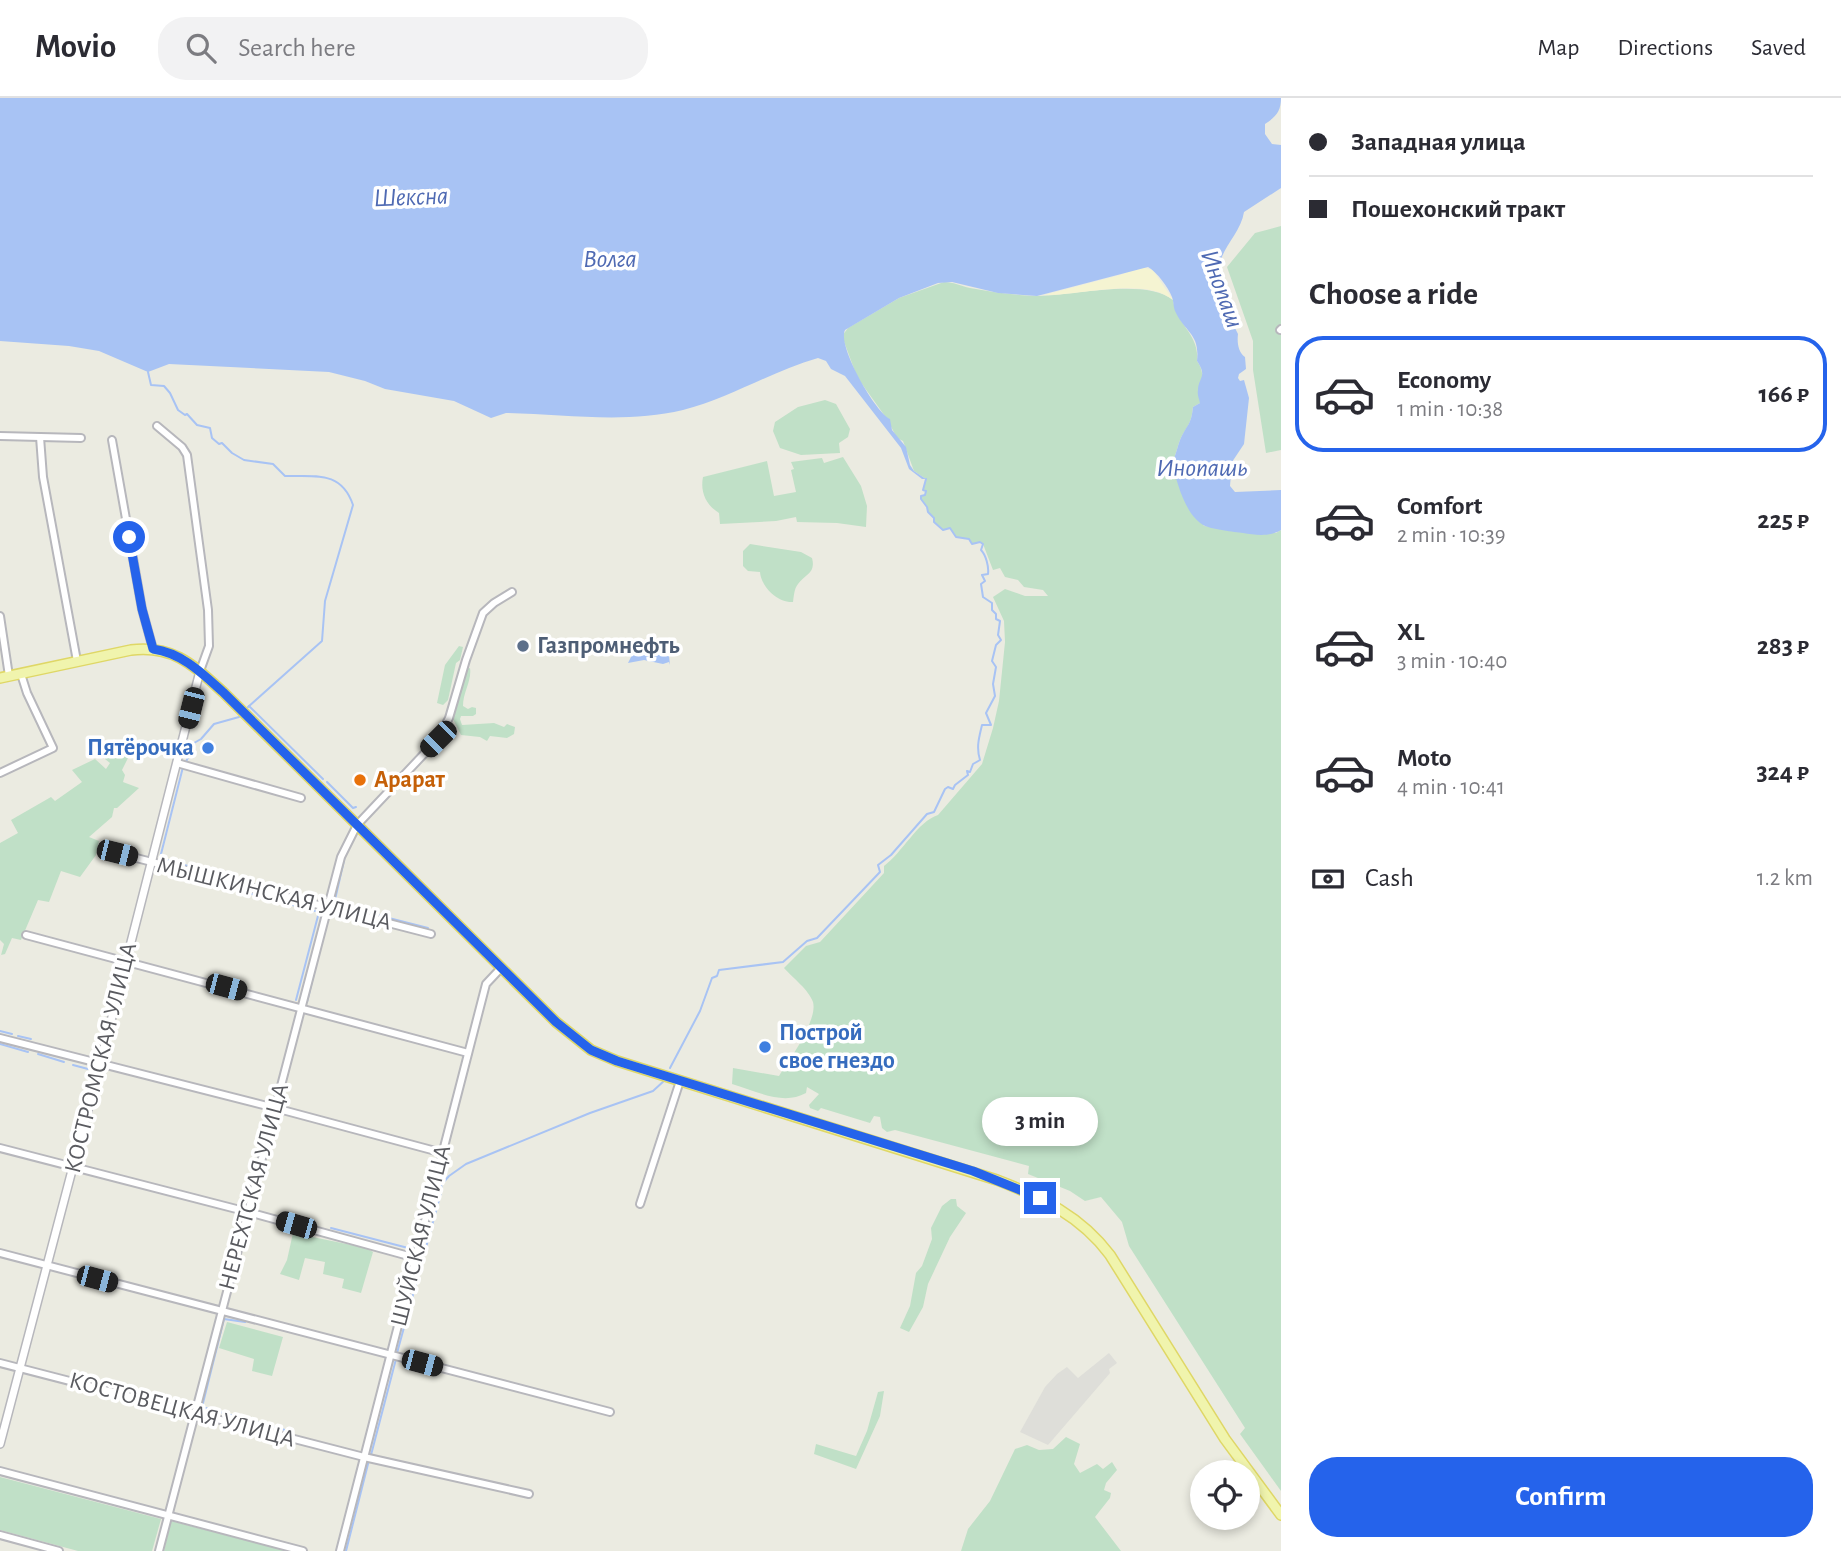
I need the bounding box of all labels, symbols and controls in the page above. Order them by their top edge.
search box [158,17,648,80]
icon: search [182,29,220,67]
text: Movio [35,31,116,64]
text: Search here [238,35,356,61]
text: Map [1537,36,1579,60]
text: Directions [1617,36,1713,60]
text: Saved [1751,36,1806,60]
text: Западная улица [1351,129,1526,155]
water label: Шексна [373,183,449,211]
text: Пошехонский тракт [1351,196,1565,222]
water label: Волга [583,246,637,272]
water label: Инопаш [1196,247,1248,331]
text: Choose a ride [1309,278,1478,310]
icon: car [1313,363,1376,426]
text: Economy [1397,367,1491,393]
text: 166 ₽ [1758,381,1809,407]
text: 1 min · 10:38 [1397,398,1503,421]
water label: Инопашь [1156,455,1248,481]
icon: car [1313,489,1376,552]
text: Comfort [1397,493,1482,519]
text: 225 ₽ [1757,507,1809,533]
route start [113,521,145,553]
text: 2 min · 10:39 [1397,524,1506,547]
icon: car [1313,615,1376,678]
text: XL [1397,619,1424,645]
text: 283 ₽ [1757,633,1809,659]
place label: Газпромнефть [537,634,680,658]
marker: Газпромнефть [515,638,531,654]
text: 3 min · 10:40 [1397,650,1508,673]
car [176,685,207,731]
car [416,717,461,761]
place label: Пятёрочка [87,736,194,760]
marker: Пятёрочка [200,740,216,756]
icon: car [1313,741,1376,804]
text: Moto [1397,745,1452,771]
text: 324 ₽ [1756,759,1809,785]
place label: Арарат [374,768,446,792]
marker: Арарат [352,772,368,788]
text: 4 min · 10:41 [1397,776,1505,799]
car [95,838,140,868]
street label: МЫШКИНСКАЯ УЛИЦА [154,853,394,935]
icon: cash [1309,860,1347,898]
text: Cash [1365,865,1414,891]
text: 1.2 km [1757,867,1813,890]
street label: КОСТРОМСКАЯ УЛИЦА [61,940,141,1176]
car [203,971,250,1003]
place label: Построй свое гнездо [779,1021,895,1073]
marker: Построй свое гнездо [757,1039,773,1055]
street label: НЕРЕХТСКАЯ УЛИЦА [215,1081,293,1293]
callout: 3 min [982,1096,1098,1146]
text: 3 min [1015,1110,1065,1133]
street label: ШУЙСКАЯ УЛИЦА [387,1143,455,1329]
route end [1024,1182,1056,1214]
car [273,1209,320,1241]
car [74,1263,121,1295]
car [399,1347,446,1379]
street label: КОСТОВЕЦКАЯ УЛИЦА [67,1368,297,1452]
button: Confirm [1309,1457,1813,1537]
map controls [1190,1460,1260,1530]
button: locate [1190,1460,1260,1530]

